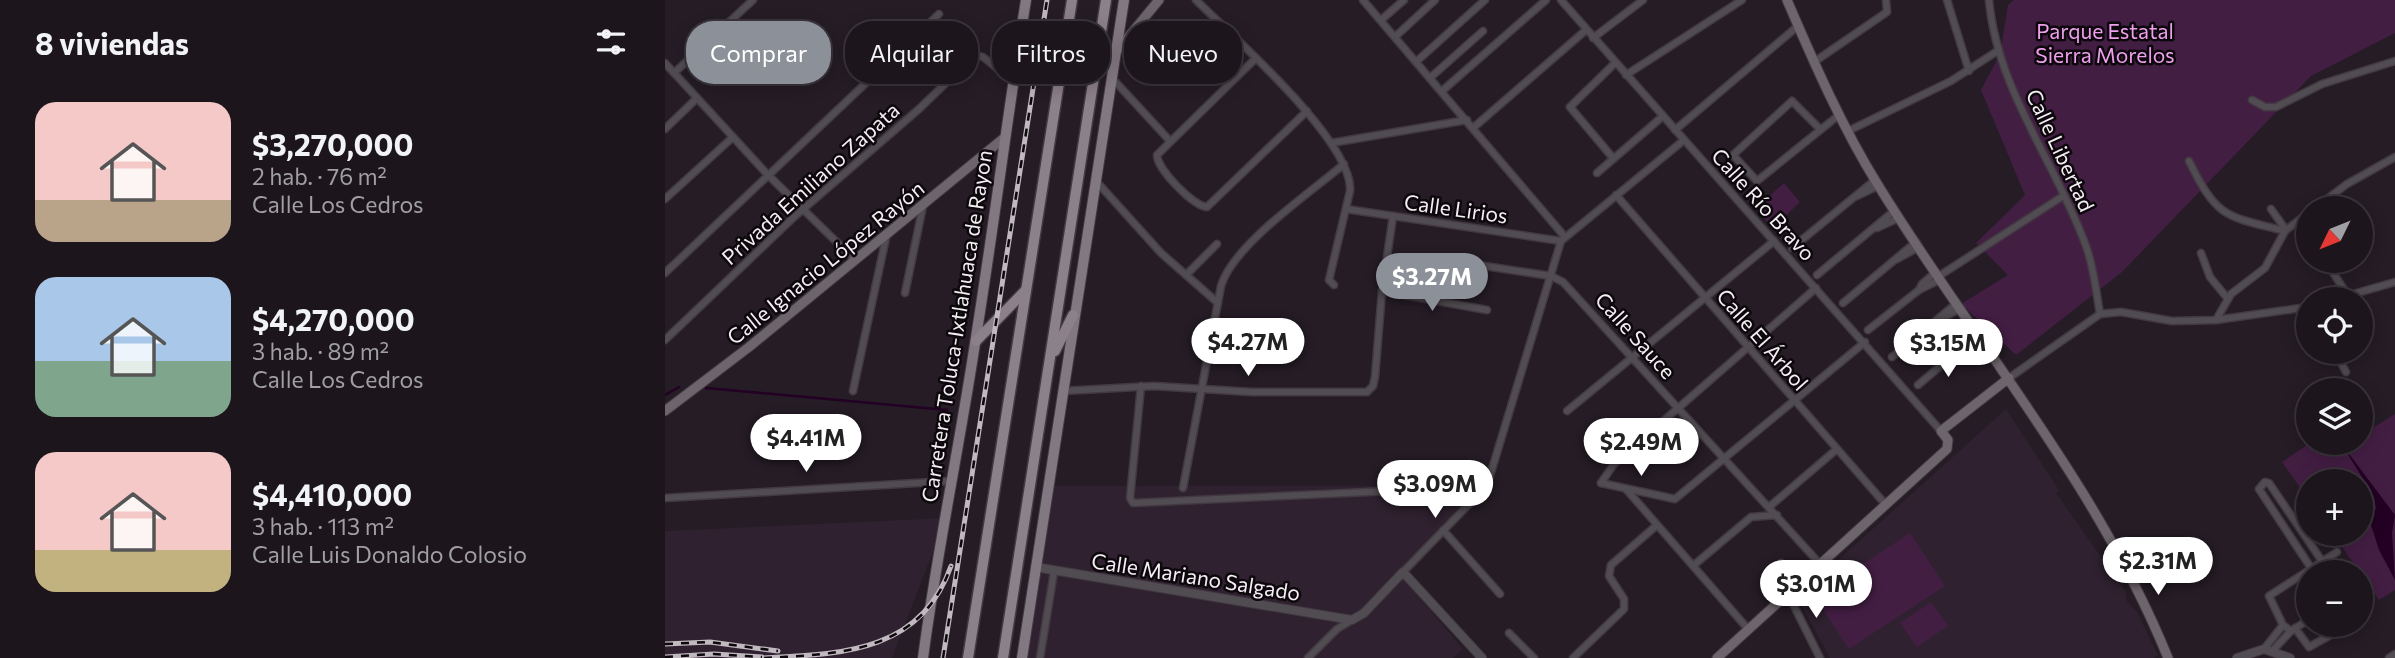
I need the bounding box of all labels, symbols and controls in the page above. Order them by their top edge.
park label: Parque Estatal Sierra Morelos [2035,18,2175,67]
chip: Comprar [686,21,831,84]
chip: Alquilar [845,21,978,84]
chip: Filtros [992,21,1110,84]
chip: Nuevo [1124,21,1242,84]
icon: filters [592,23,630,61]
text: 8 viviendas [35,24,189,61]
street label: Calle Libertad [2022,85,2100,215]
street label: Privada Emiliano Zapata [716,97,904,269]
text: $3,270,000 [252,125,413,162]
icon: home [91,130,175,214]
street label: Calle Río Bravo [1707,143,1821,265]
street label: Carretera Toluca-Ixtlahuaca de Rayon [916,148,996,504]
text: 2 hab. · 76 m² [252,162,387,190]
street label: Calle Ignacio López Rayón [721,175,929,349]
street label: Calle Lirios [1403,188,1509,228]
text: Calle Los Cedros [252,190,424,218]
north arrow [2296,196,2373,273]
map controls [2296,196,2373,637]
pin: $3.27M [1375,254,1489,313]
text: $3.27M [1392,262,1472,290]
street label: Calle El Árbol [1712,283,1814,395]
street label: Calle Sauce [1591,287,1681,383]
button: locate [2296,287,2373,364]
text: $4,270,000 [252,300,415,337]
icon: home [91,305,175,389]
pin: $4.27M [1191,318,1305,378]
pin: $3.15M [1891,320,2005,379]
text: $4.27M [1207,327,1289,355]
text: $3.15M [1910,328,1986,356]
text: 3 hab. · 89 m² [252,337,389,365]
text: Calle Los Cedros [252,365,424,393]
button: layers [2296,378,2373,455]
pin: $4.41M [749,414,863,474]
pin: $2.49M [1584,419,1698,478]
text: $4.41M [766,423,846,451]
text: $2.49M [1600,427,1682,455]
pin: $3.09M [1378,461,1492,520]
text: $3.09M [1393,469,1477,497]
button: + [2296,469,2373,546]
text: $4,410,000 [252,475,412,512]
icon: home [91,480,175,564]
text: 3 hab. · 113 m² [252,512,394,540]
pin: $2.31M [2101,538,2215,597]
text: Calle Luis Donaldo Colosio [252,540,527,568]
text: $2.31M [2119,546,2197,574]
street label: Calle Mariano Salgado [1090,547,1302,605]
pin: $3.01M [1759,560,1873,620]
button: − [2296,560,2373,637]
text: $3.01M [1776,569,1856,597]

